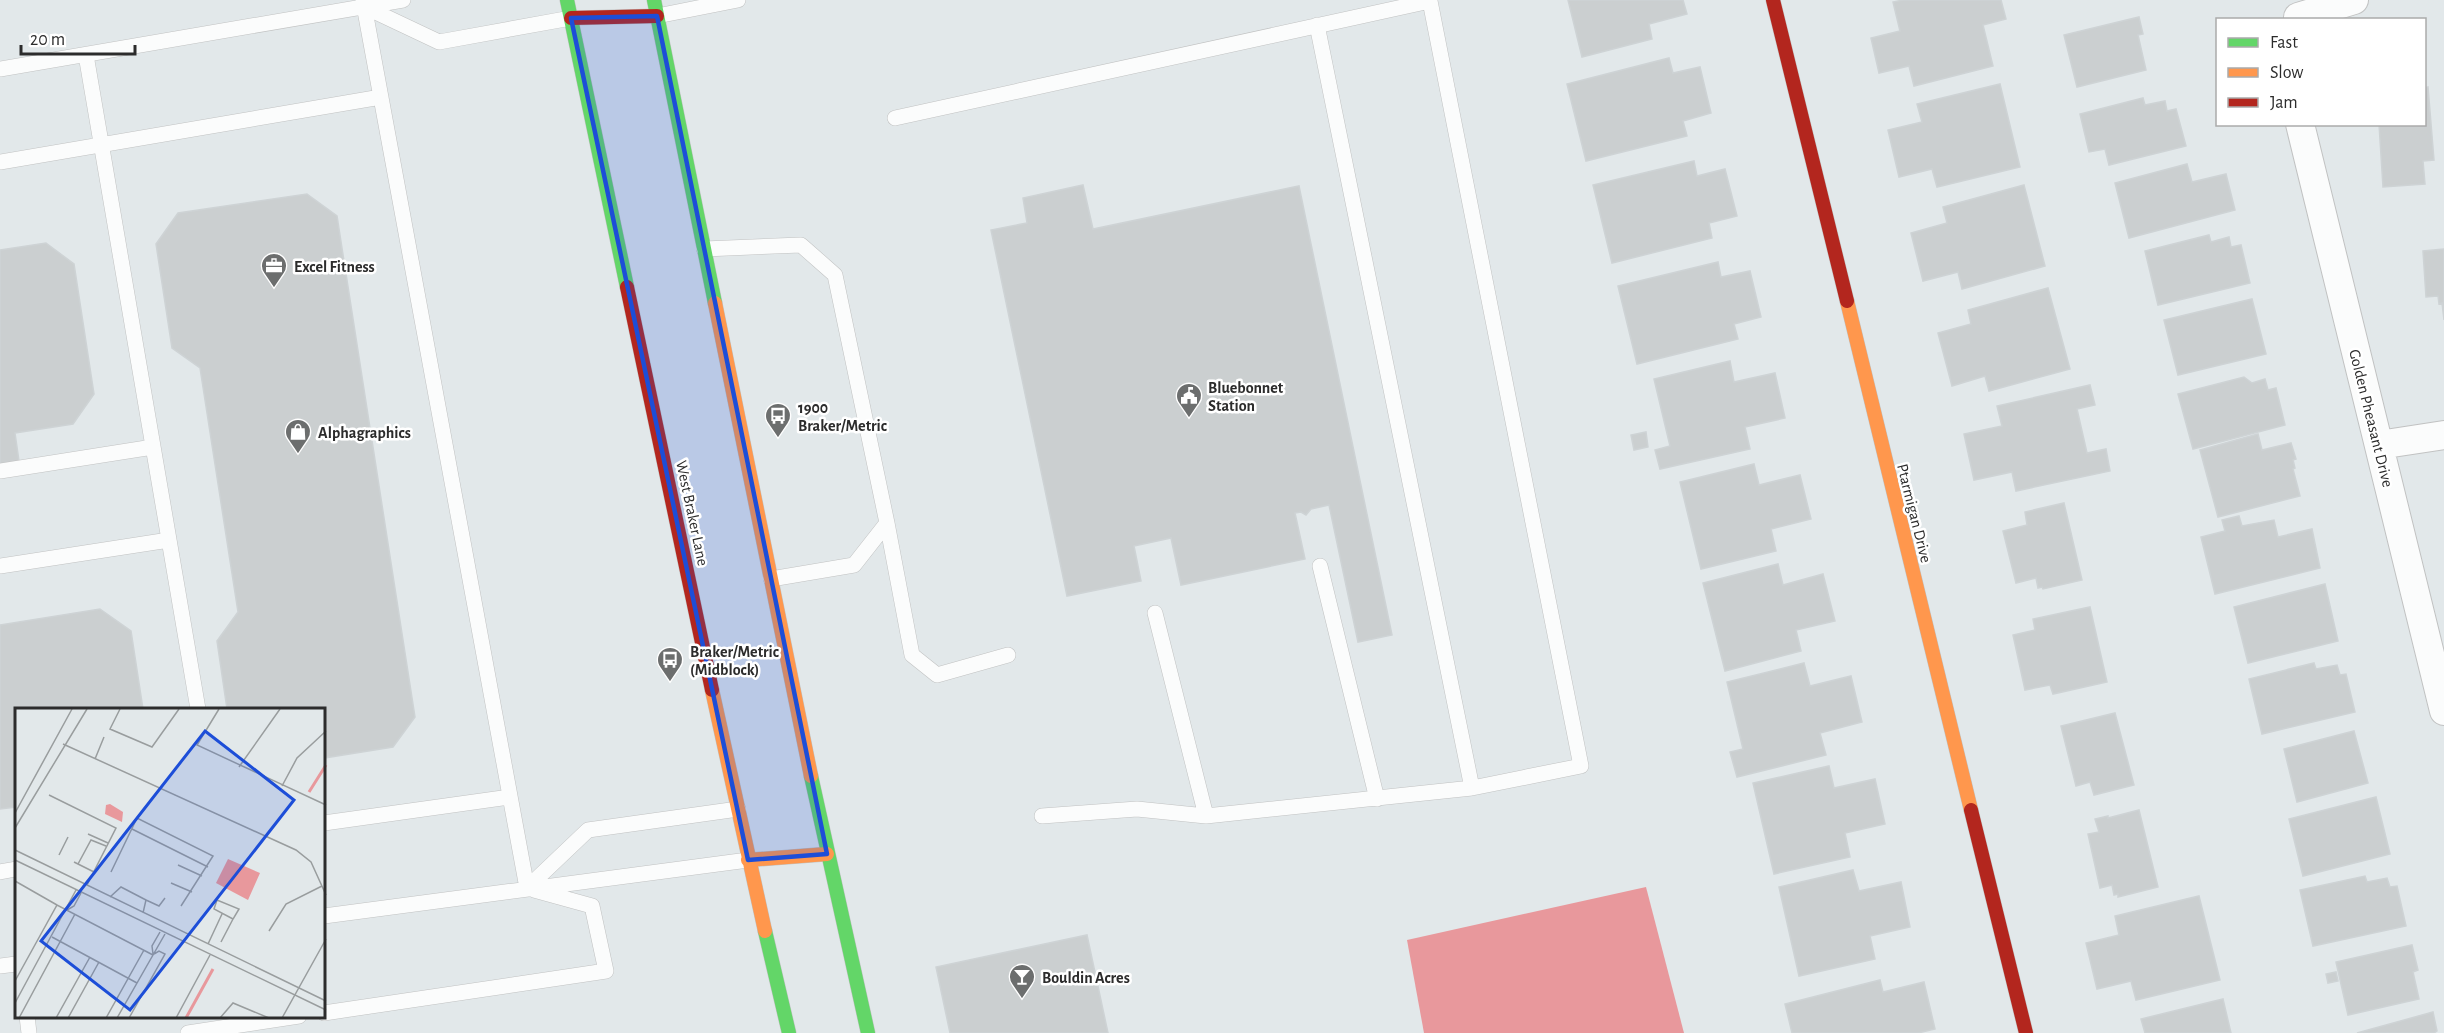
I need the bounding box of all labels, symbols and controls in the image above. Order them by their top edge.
scale bar [21,18,135,56]
legend [2216,18,2426,126]
text: 20 m [30,31,65,49]
text: Fast [2270,34,2298,52]
text: Slow [2270,64,2303,82]
text: Jam [2270,94,2298,112]
office icon: Excel Fitness [259,251,289,289]
place label: Excel Fitness [294,259,375,275]
street label: Golden Pheasant Drive [2346,348,2396,489]
place label: Bluebonnet Station [1208,380,1284,414]
public building icon: Bluebonnet Station [1174,381,1204,419]
place label: 1900 Braker/Metric [798,400,887,434]
bus stop icon: 1900 Braker/Metric [763,401,793,439]
shop icon: Alphagraphics [283,417,313,455]
place label: Alphagraphics [318,425,411,441]
street label: West Braker Lane [673,459,711,567]
street label: Ptarmigan Drive [1894,462,1934,564]
place label: Braker/Metric (Midblock) [690,644,779,678]
bus stop icon: Braker/Metric (Midblock) [655,645,685,683]
inset map [15,708,326,1018]
bar icon: Bouldin Acres [1007,962,1037,1000]
place label: Bouldin Acres [1042,970,1130,986]

